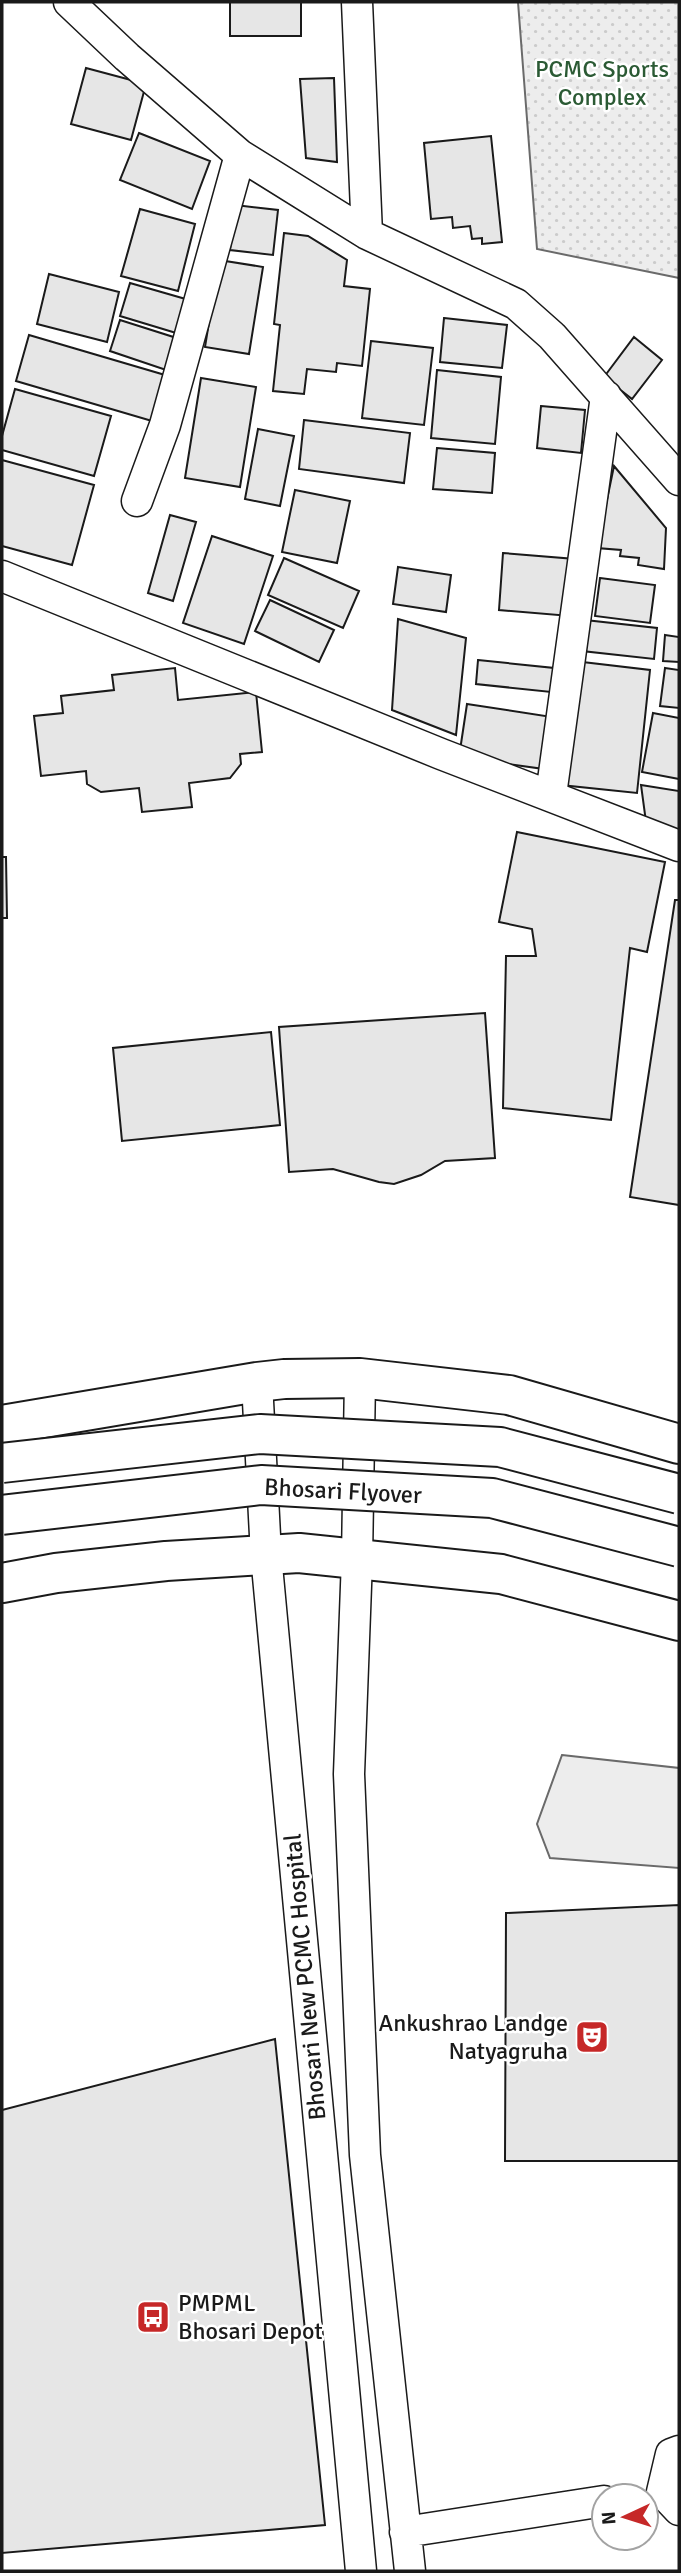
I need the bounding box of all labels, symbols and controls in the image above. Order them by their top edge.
park label: PCMC Sports Complex [535,54,669,112]
street label: Bhosari Flyover [263,1472,423,1510]
street label: Bhosari New PCMC Hospital [278,1832,332,2122]
place label: Ankushrao Landge Natyagruha [378,2008,568,2066]
theatre icon: Ankushrao Landge Natyagruha [573,2018,611,2056]
place label: PMPML Bhosari Depot [178,2288,323,2346]
bus stop icon: PMPML Bhosari Depot [134,2298,172,2336]
north arrow [590,2482,660,2552]
text: N [597,2511,621,2526]

